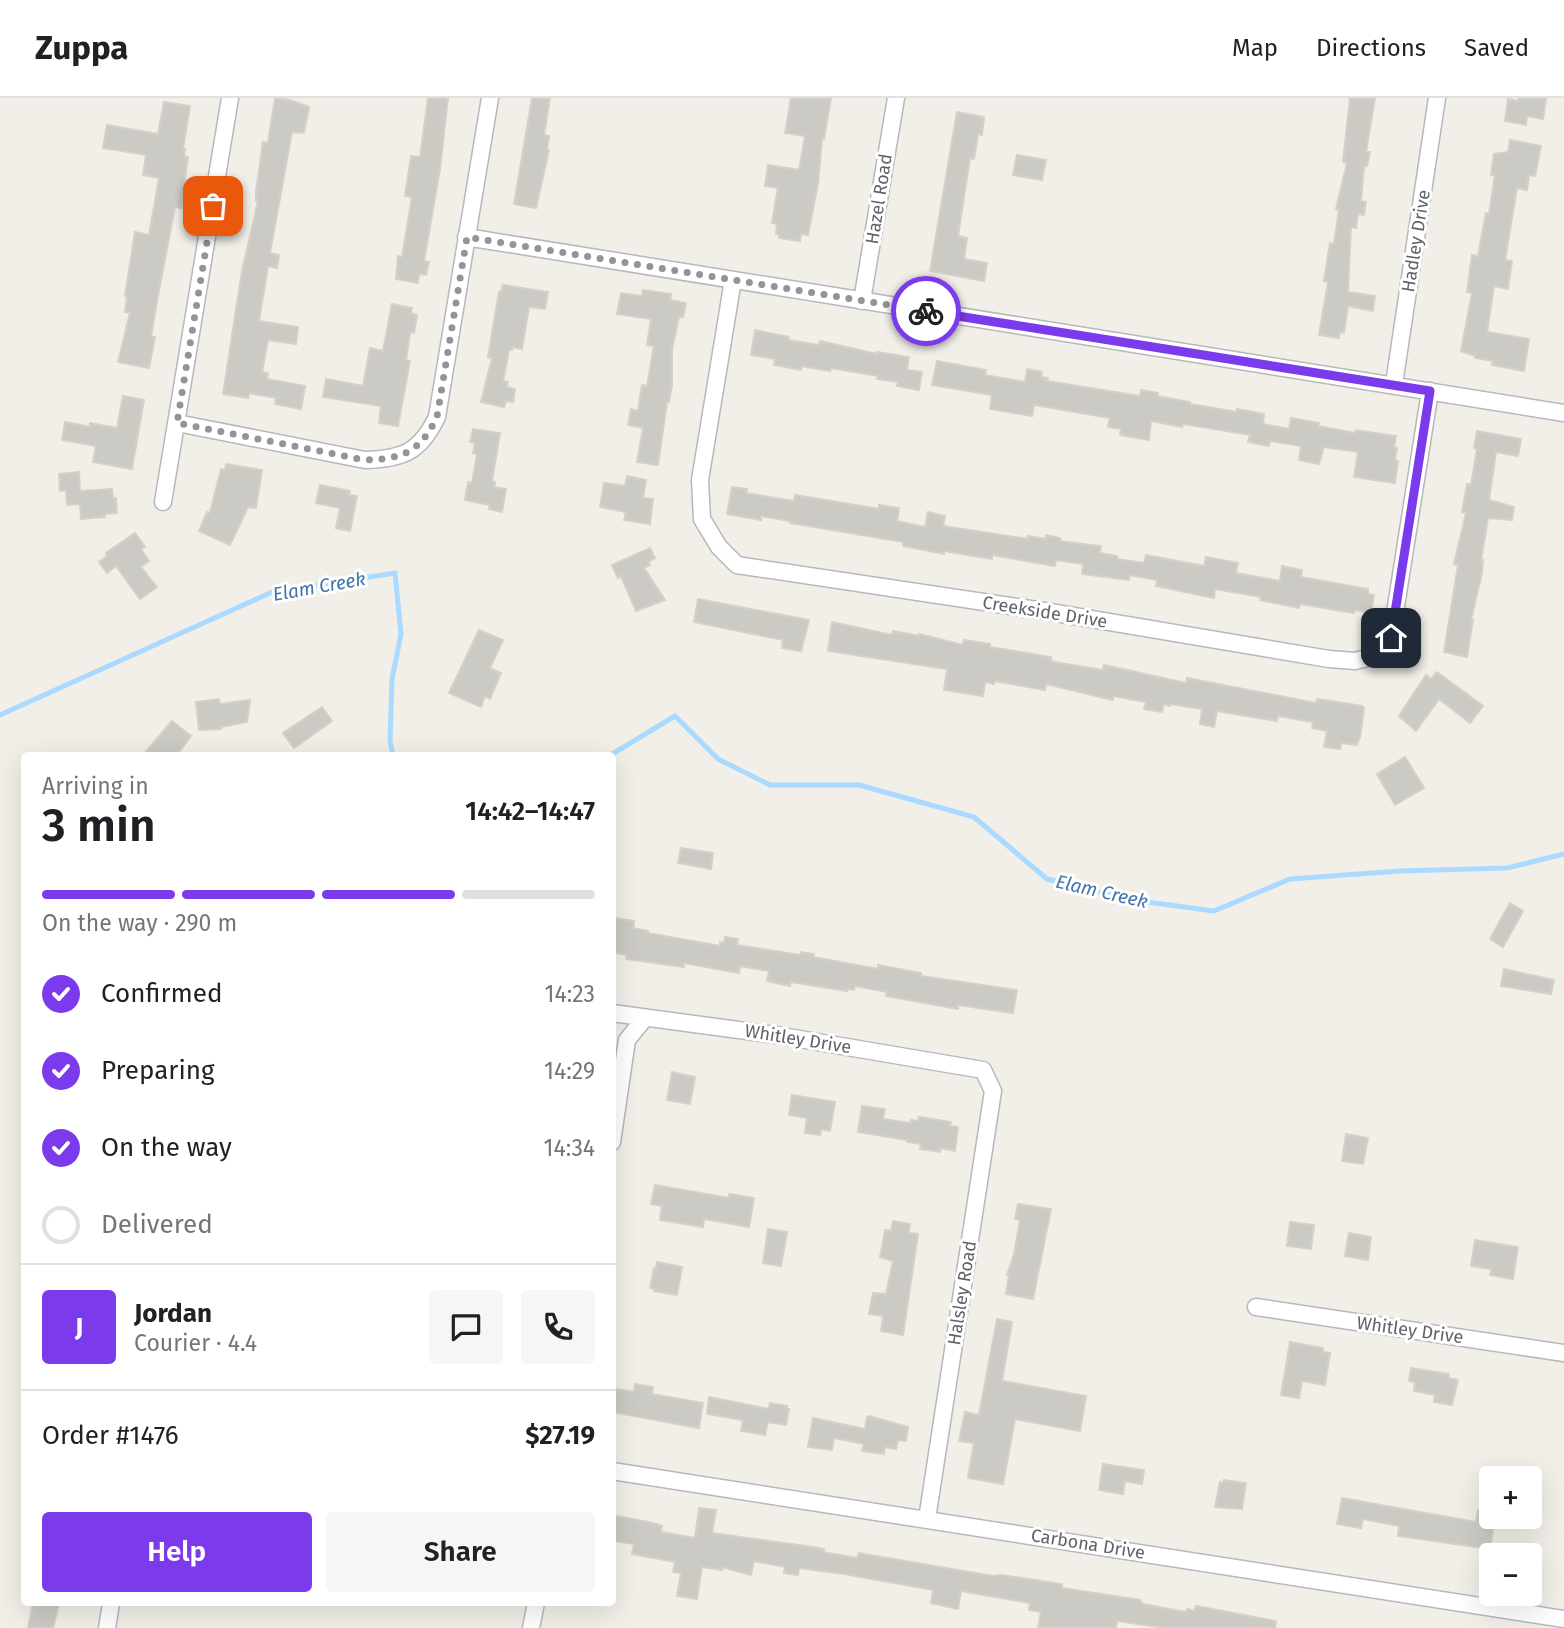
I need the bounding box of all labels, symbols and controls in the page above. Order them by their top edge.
text: Zuppa [35,28,128,68]
text: Map [1232,34,1278,62]
text: Directions [1316,34,1426,62]
text: Saved [1464,34,1529,62]
street label: Hazel Road [861,152,897,246]
pin [183,176,243,236]
icon: bag [194,187,232,225]
street label: Hadley Drive [1397,188,1435,294]
courier [891,276,961,346]
icon: bike [907,292,945,330]
water label: Elam Creek [271,567,367,606]
street label: Creekside Drive [981,591,1109,633]
pin [1361,608,1421,668]
icon: home [1372,619,1410,657]
text: Arriving in [42,772,149,800]
text: 14:42–14:47 [465,796,595,827]
text: 3 min [42,798,156,853]
water label: Elam Creek [1054,870,1150,913]
text: On the way · 290 m [42,909,237,937]
icon: check [42,975,80,1013]
text: Confirmed [101,978,222,1009]
text: 14:23 [545,980,595,1008]
street label: Whitley Drive [743,1020,853,1058]
icon: check [42,1052,80,1090]
text: Preparing [101,1055,214,1086]
text: 14:29 [544,1057,595,1085]
icon: check [42,1129,80,1167]
text: On the way [101,1132,232,1163]
text: 14:34 [543,1134,595,1162]
text: Delivered [101,1209,213,1240]
street label: Halsley Road [943,1239,981,1347]
button: chat [429,1290,503,1364]
button: phone [521,1290,595,1364]
text: Jordan [134,1298,212,1329]
text: J [75,1312,83,1343]
street label: Whitley Drive [1355,1312,1465,1348]
text: Courier · 4.4 [134,1329,257,1357]
text: Order #1476 [42,1420,179,1451]
text: $27.19 [525,1420,595,1451]
map controls [1479,1466,1542,1606]
button: + [1479,1466,1542,1529]
button: Help [42,1512,312,1592]
button: Share [326,1512,595,1592]
street label: Carbona Drive [1029,1524,1147,1564]
button: − [1479,1543,1542,1606]

